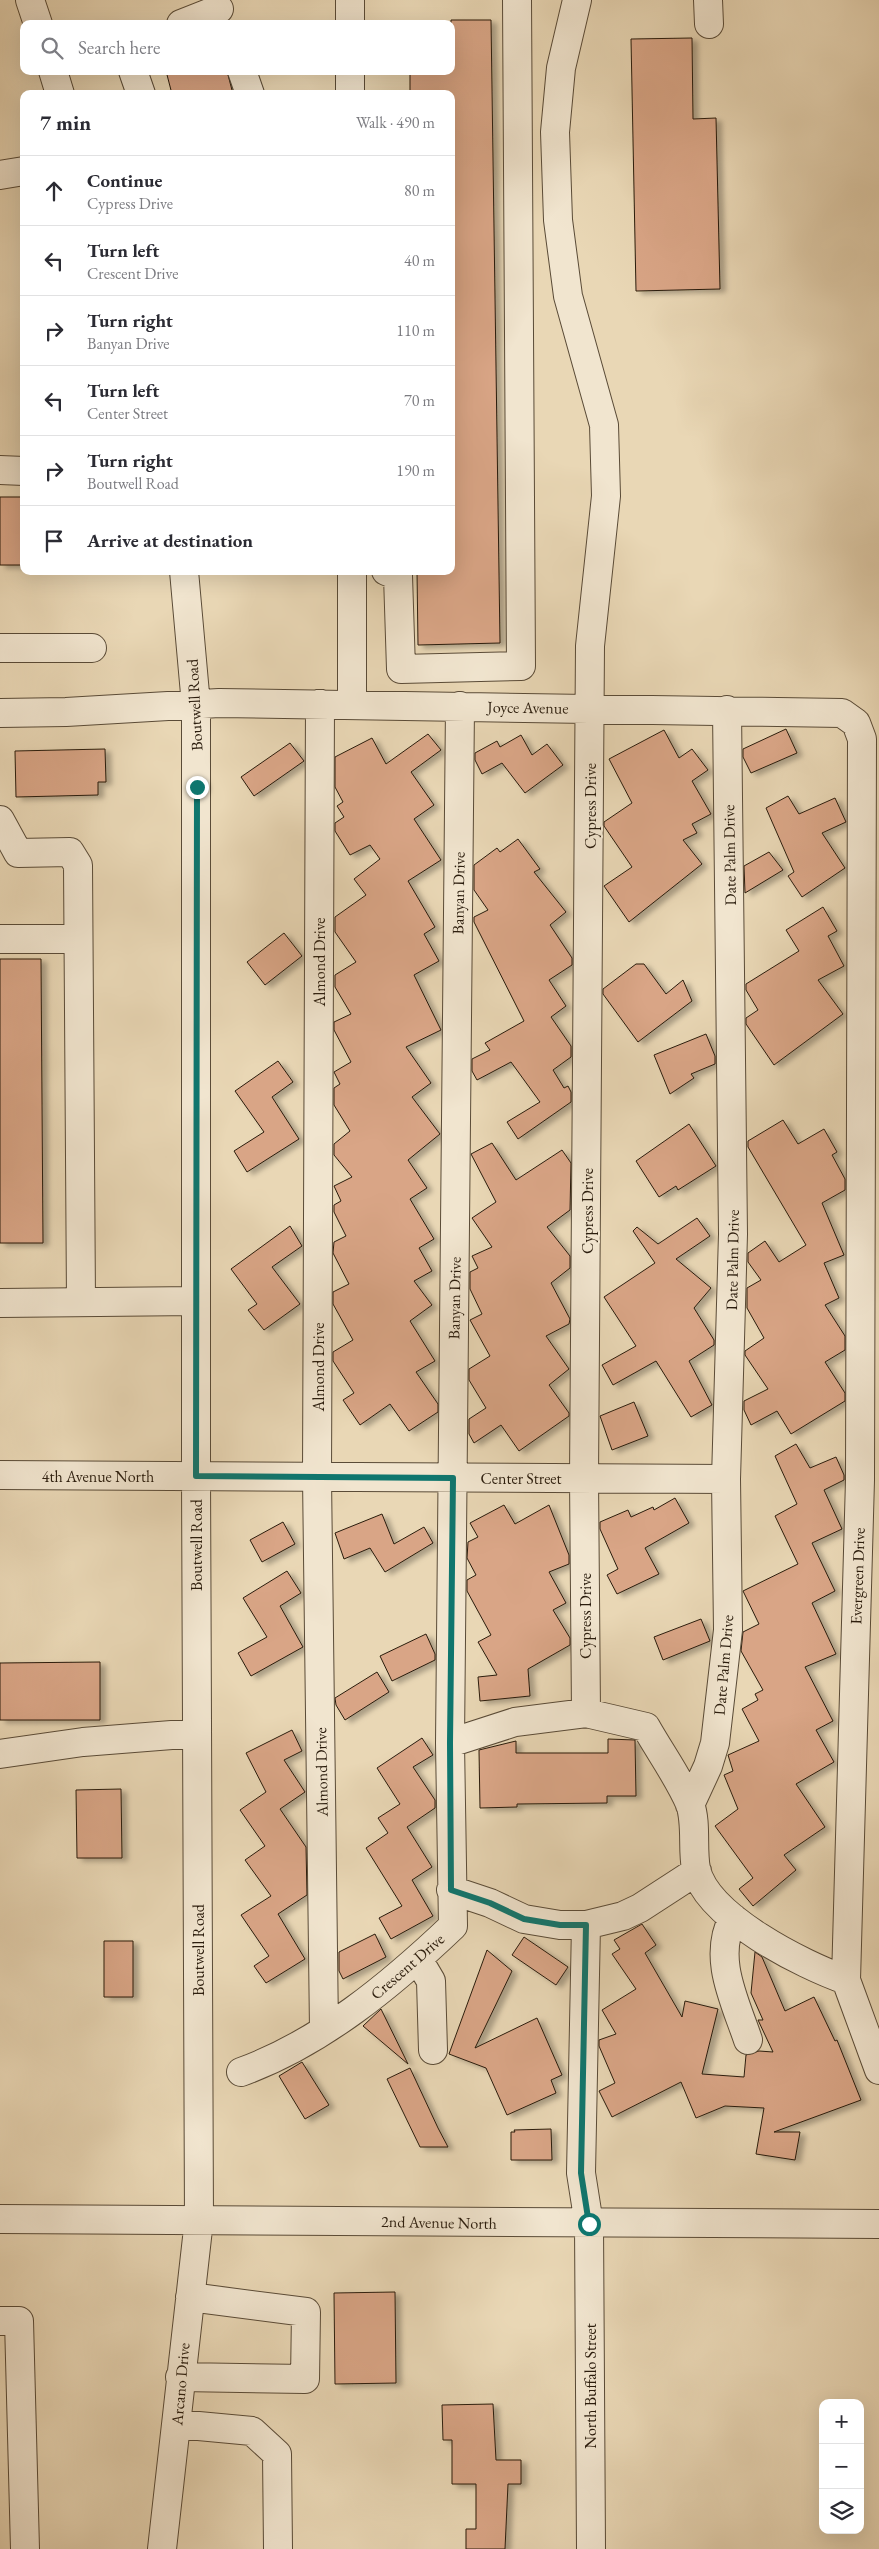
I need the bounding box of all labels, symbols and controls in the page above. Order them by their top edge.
search box [20,20,455,75]
icon: search [38,34,66,62]
text: Search here [78,35,160,60]
text: 7 min [40,109,91,136]
text: Walk · 490 m [356,112,435,133]
text: Continue [87,168,162,193]
icon: ahead [40,177,68,205]
text: 80 m [404,180,435,201]
text: Cypress Drive [87,193,173,214]
text: Turn left [87,238,159,263]
icon: left [40,247,68,275]
text: 40 m [404,250,435,271]
text: Crescent Drive [87,263,178,284]
text: Turn right [87,308,173,333]
icon: right [40,317,68,345]
text: 110 m [396,320,435,341]
text: Banyan Drive [87,333,170,354]
text: Turn left [87,378,159,403]
icon: left [40,387,68,415]
text: 70 m [404,390,435,411]
text: Center Street [87,403,168,424]
text: Turn right [87,448,173,473]
icon: right [40,457,68,485]
text: 190 m [396,460,435,481]
text: Boutwell Road [87,473,179,494]
icon: arrive [40,527,68,555]
text: Arrive at destination [87,528,253,553]
street label: Boutwell Road [182,658,207,751]
street label: Joyce Avenue [485,696,569,719]
street label: Cypress Drive [580,763,601,849]
route end [186,776,209,799]
street label: Date Palm Drive [718,804,741,906]
street label: Banyan Drive [447,852,470,934]
street label: Almond Drive [309,917,330,1008]
street label: Cypress Drive [577,1168,598,1254]
street label: Date Palm Drive [721,1209,744,1311]
street label: Banyan Drive [443,1257,466,1339]
street label: Almond Drive [308,1322,329,1413]
street label: 4th Avenue North [42,1466,154,1487]
street label: Center Street [480,1468,562,1489]
street label: Boutwell Road [186,1498,207,1591]
street label: Evergreen Drive [845,1527,870,1625]
street label: Cypress Drive [575,1573,596,1659]
street label: Date Palm Drive [709,1614,738,1716]
street label: Almond Drive [310,1727,333,1818]
street label: Boutwell Road [188,1903,209,1996]
street label: Crescent Drive [366,1928,449,2004]
street label: 2nd Avenue North [381,2211,497,2234]
route start [578,2213,601,2236]
street label: North Buffalo Street [580,2323,601,2449]
street label: Arcano Drive [166,2342,195,2427]
map controls [819,2399,864,2534]
button: + [819,2399,864,2444]
button: − [819,2444,864,2489]
button: layers [819,2489,864,2534]

